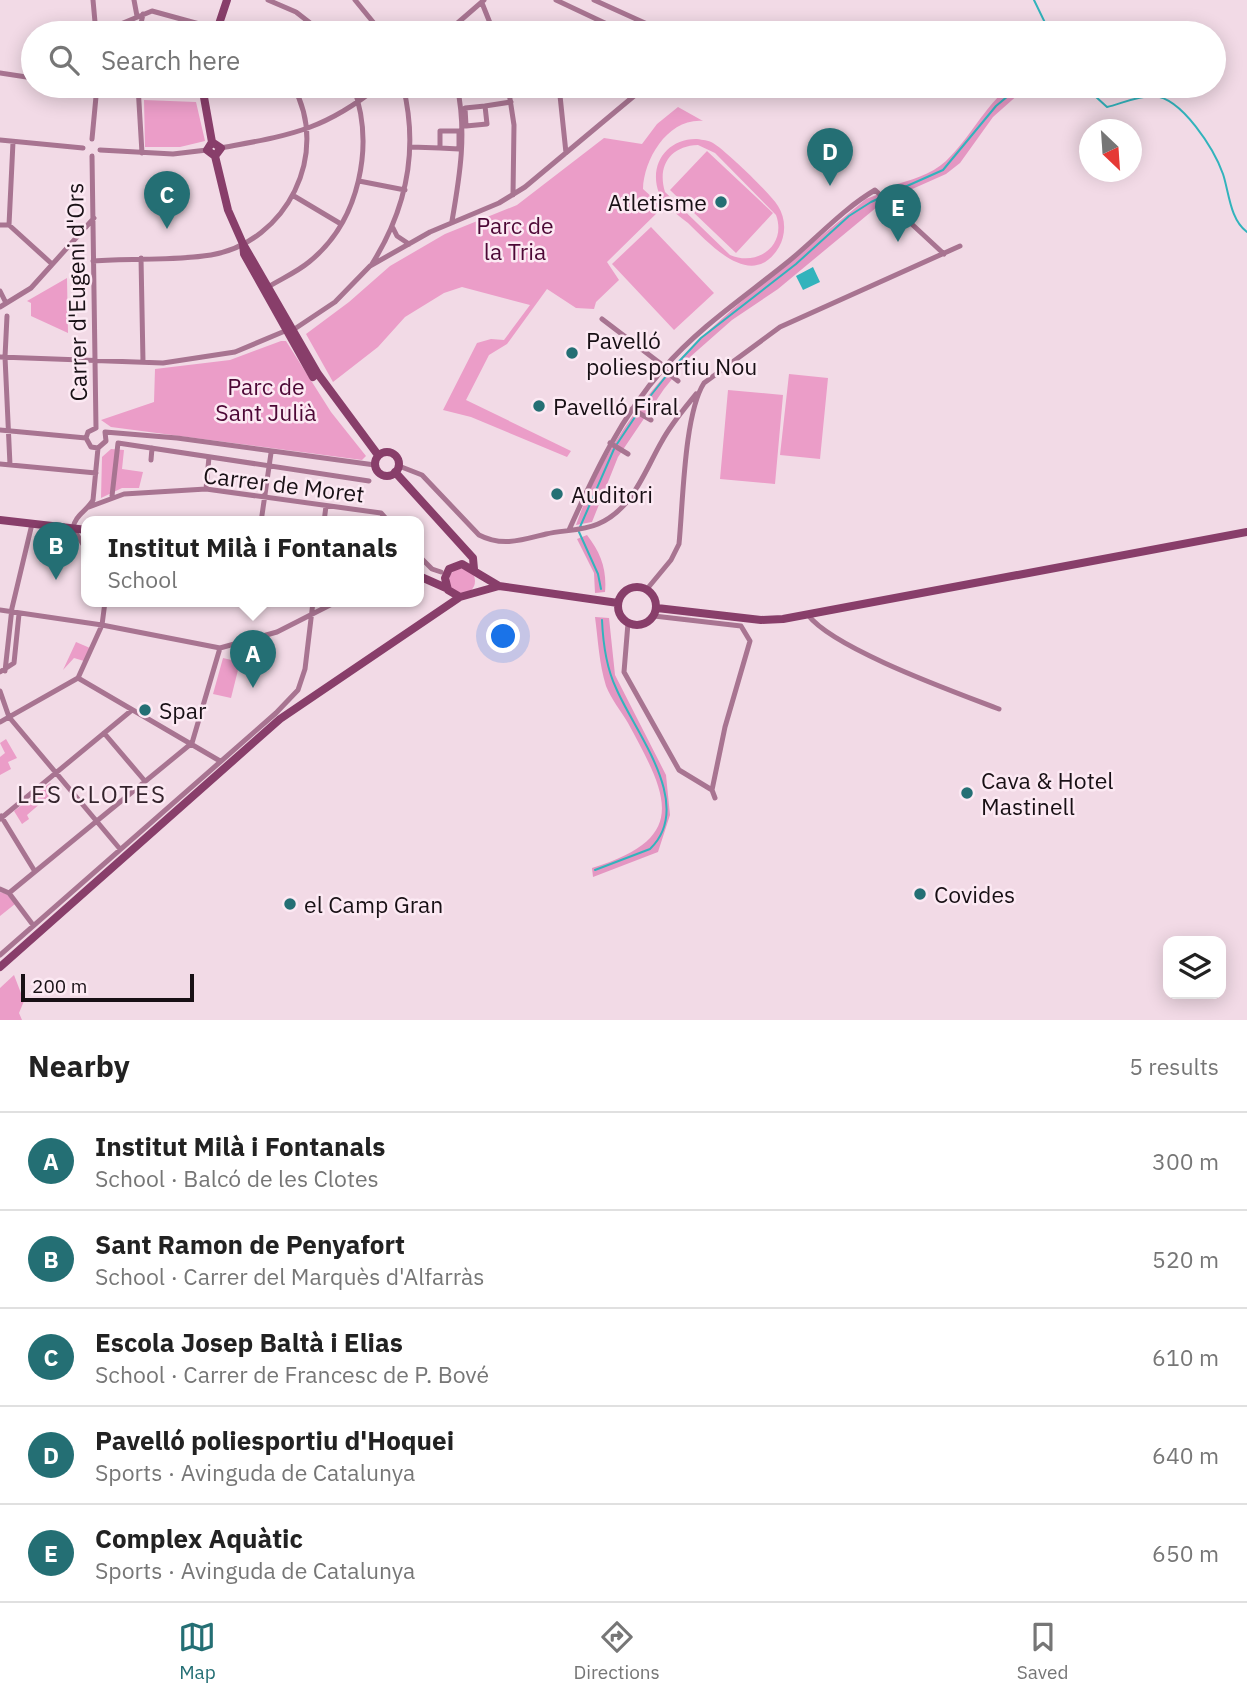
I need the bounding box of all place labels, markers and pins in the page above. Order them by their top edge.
pin: D [807,128,853,186]
pin: C [144,171,190,229]
pin: E [875,184,921,242]
place label: Atletisme [608,187,707,217]
marker: Atletisme [713,194,729,210]
place label: Pavelló poliesportiu Nou [586,325,757,381]
marker: Pavelló poliesportiu Nou [564,345,580,361]
place label: Pavelló Firal [553,391,679,421]
marker: Pavelló Firal [531,398,547,414]
place label: Auditori [571,479,653,509]
marker: Auditori [549,486,565,502]
pin: B [33,522,79,580]
pin: A [230,630,276,688]
place label: Spar [159,695,207,725]
marker: Spar [137,702,153,718]
place label: Cava & Hotel Mastinell [981,765,1114,821]
marker: Cava & Hotel Mastinell [959,785,975,801]
place label: Covides [934,879,1015,909]
marker: Covides [912,886,928,902]
place label: el Camp Gran [304,889,443,919]
marker: el Camp Gran [282,896,298,912]

